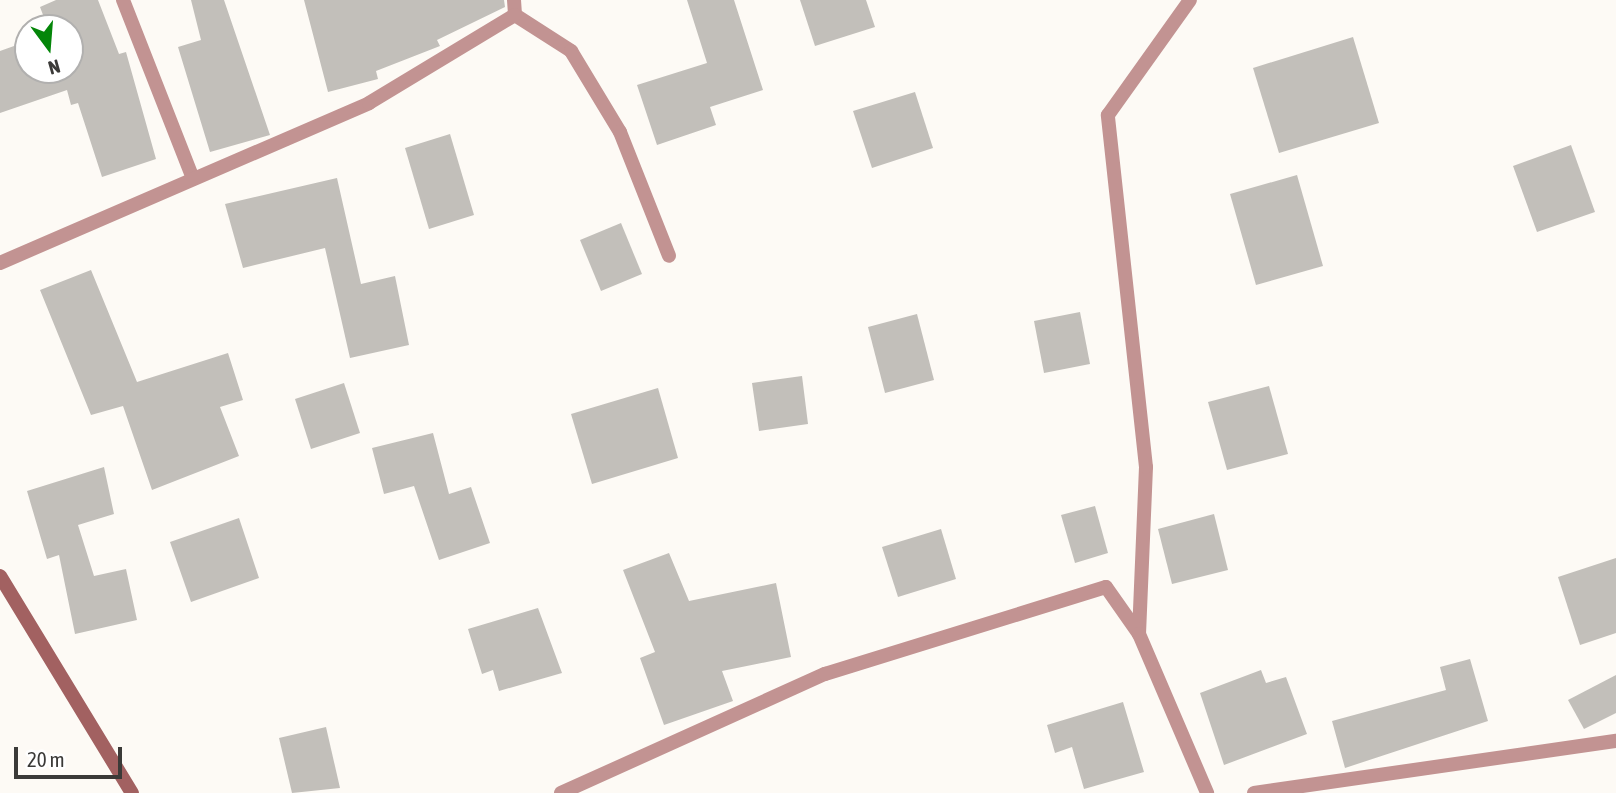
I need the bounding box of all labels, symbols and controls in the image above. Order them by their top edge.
north arrow [14,14,84,84]
text: N [46,55,63,79]
scale bar [18,734,126,778]
text: 20 m [27,747,65,771]

